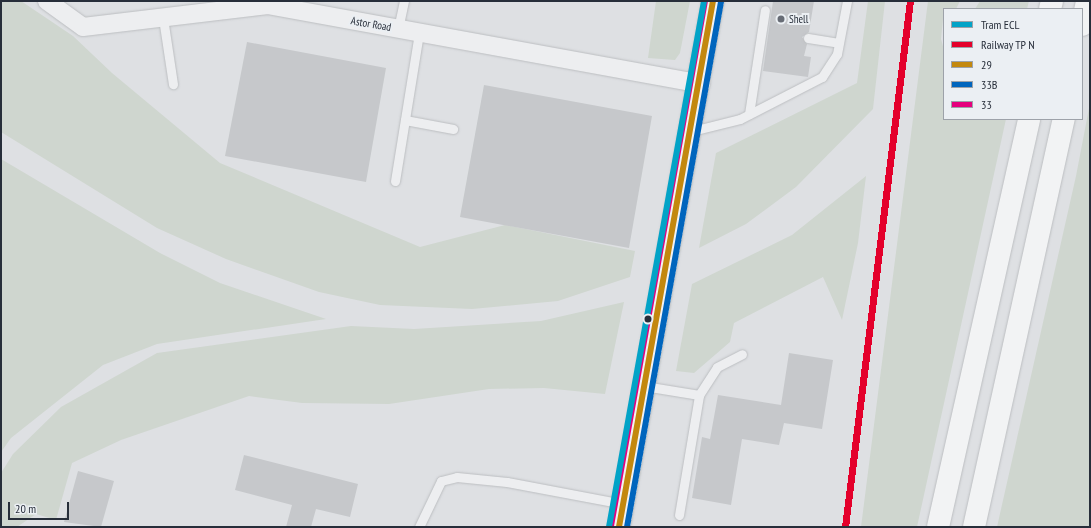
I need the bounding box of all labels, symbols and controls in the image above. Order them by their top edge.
legend [943,8,1083,120]
place label: Shell [789,12,808,26]
street label: Astor Road [350,14,392,34]
marker: Shell [776,14,786,24]
text: Tram ECL [981,17,1019,32]
text: Railway TP N [981,37,1035,52]
text: 29 [981,57,992,72]
text: 33B [981,77,997,92]
text: 33 [981,97,992,112]
unlabelled marker [643,314,653,324]
scale bar [10,494,71,520]
text: 20 m [15,501,36,516]

